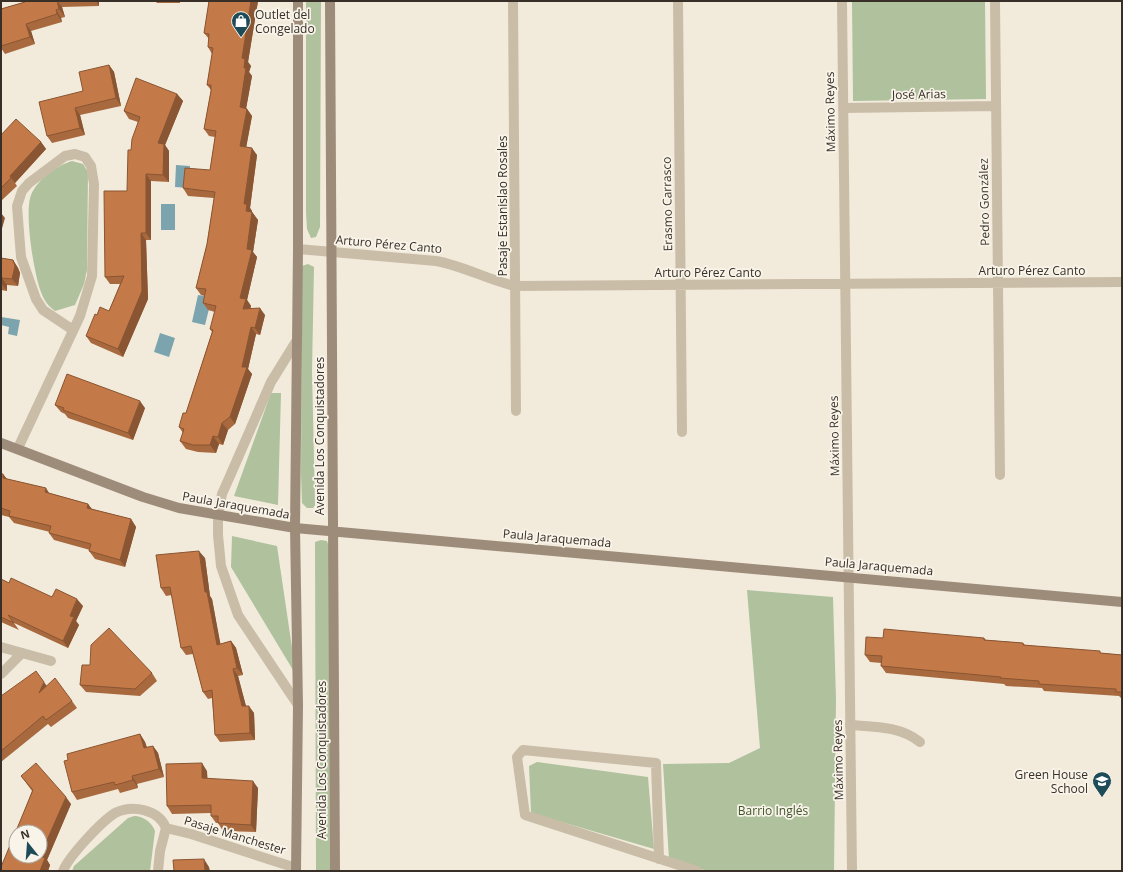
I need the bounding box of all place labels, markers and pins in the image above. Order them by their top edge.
place label: Outlet del Congelado [255,6,315,37]
shop icon: Outlet del Congelado [230,10,252,38]
place label: Green House School [1015,766,1088,797]
school or university icon: Green House School [1091,770,1113,798]

